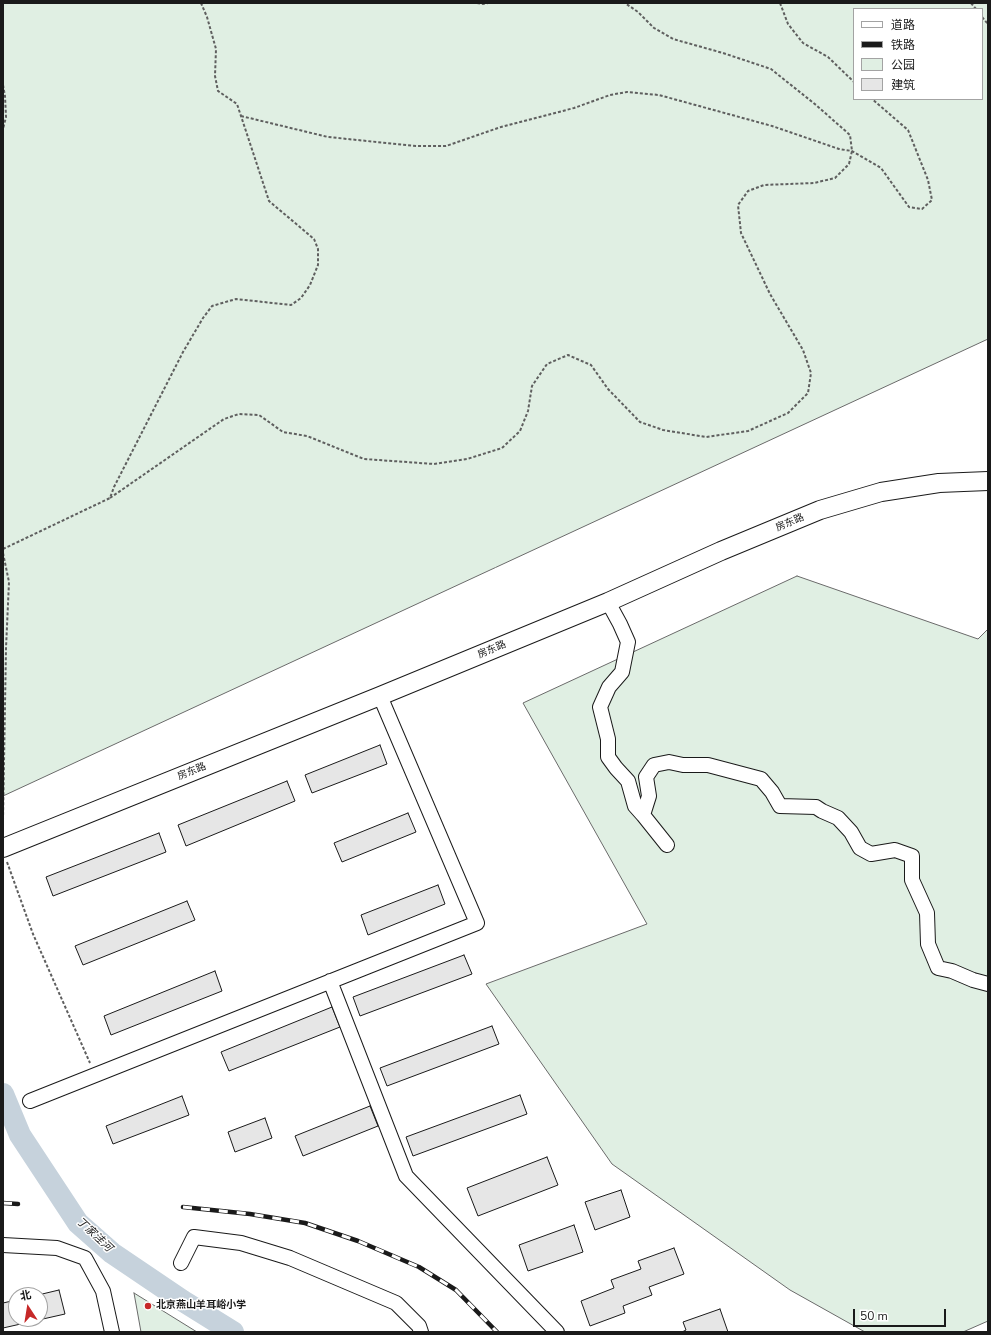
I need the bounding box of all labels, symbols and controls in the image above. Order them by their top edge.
legend [853,8,983,100]
text: 道路 [891,17,915,33]
text: 铁路 [891,37,915,53]
text: 公园 [891,57,915,73]
text: 建筑 [891,77,915,93]
street label: 房东路 [774,512,806,534]
street label: 房东路 [476,639,508,661]
street label: 房东路 [176,761,208,783]
water label: 丁家洼河 [73,1215,115,1255]
north arrow [8,1287,48,1327]
text: 北 [19,1287,33,1304]
place label: 北京燕山羊耳峪小学 [156,1300,246,1312]
marker: 北京燕山羊耳峪小学 [143,1301,153,1311]
scale bar [855,1301,948,1327]
text: 50 m [860,1308,888,1324]

